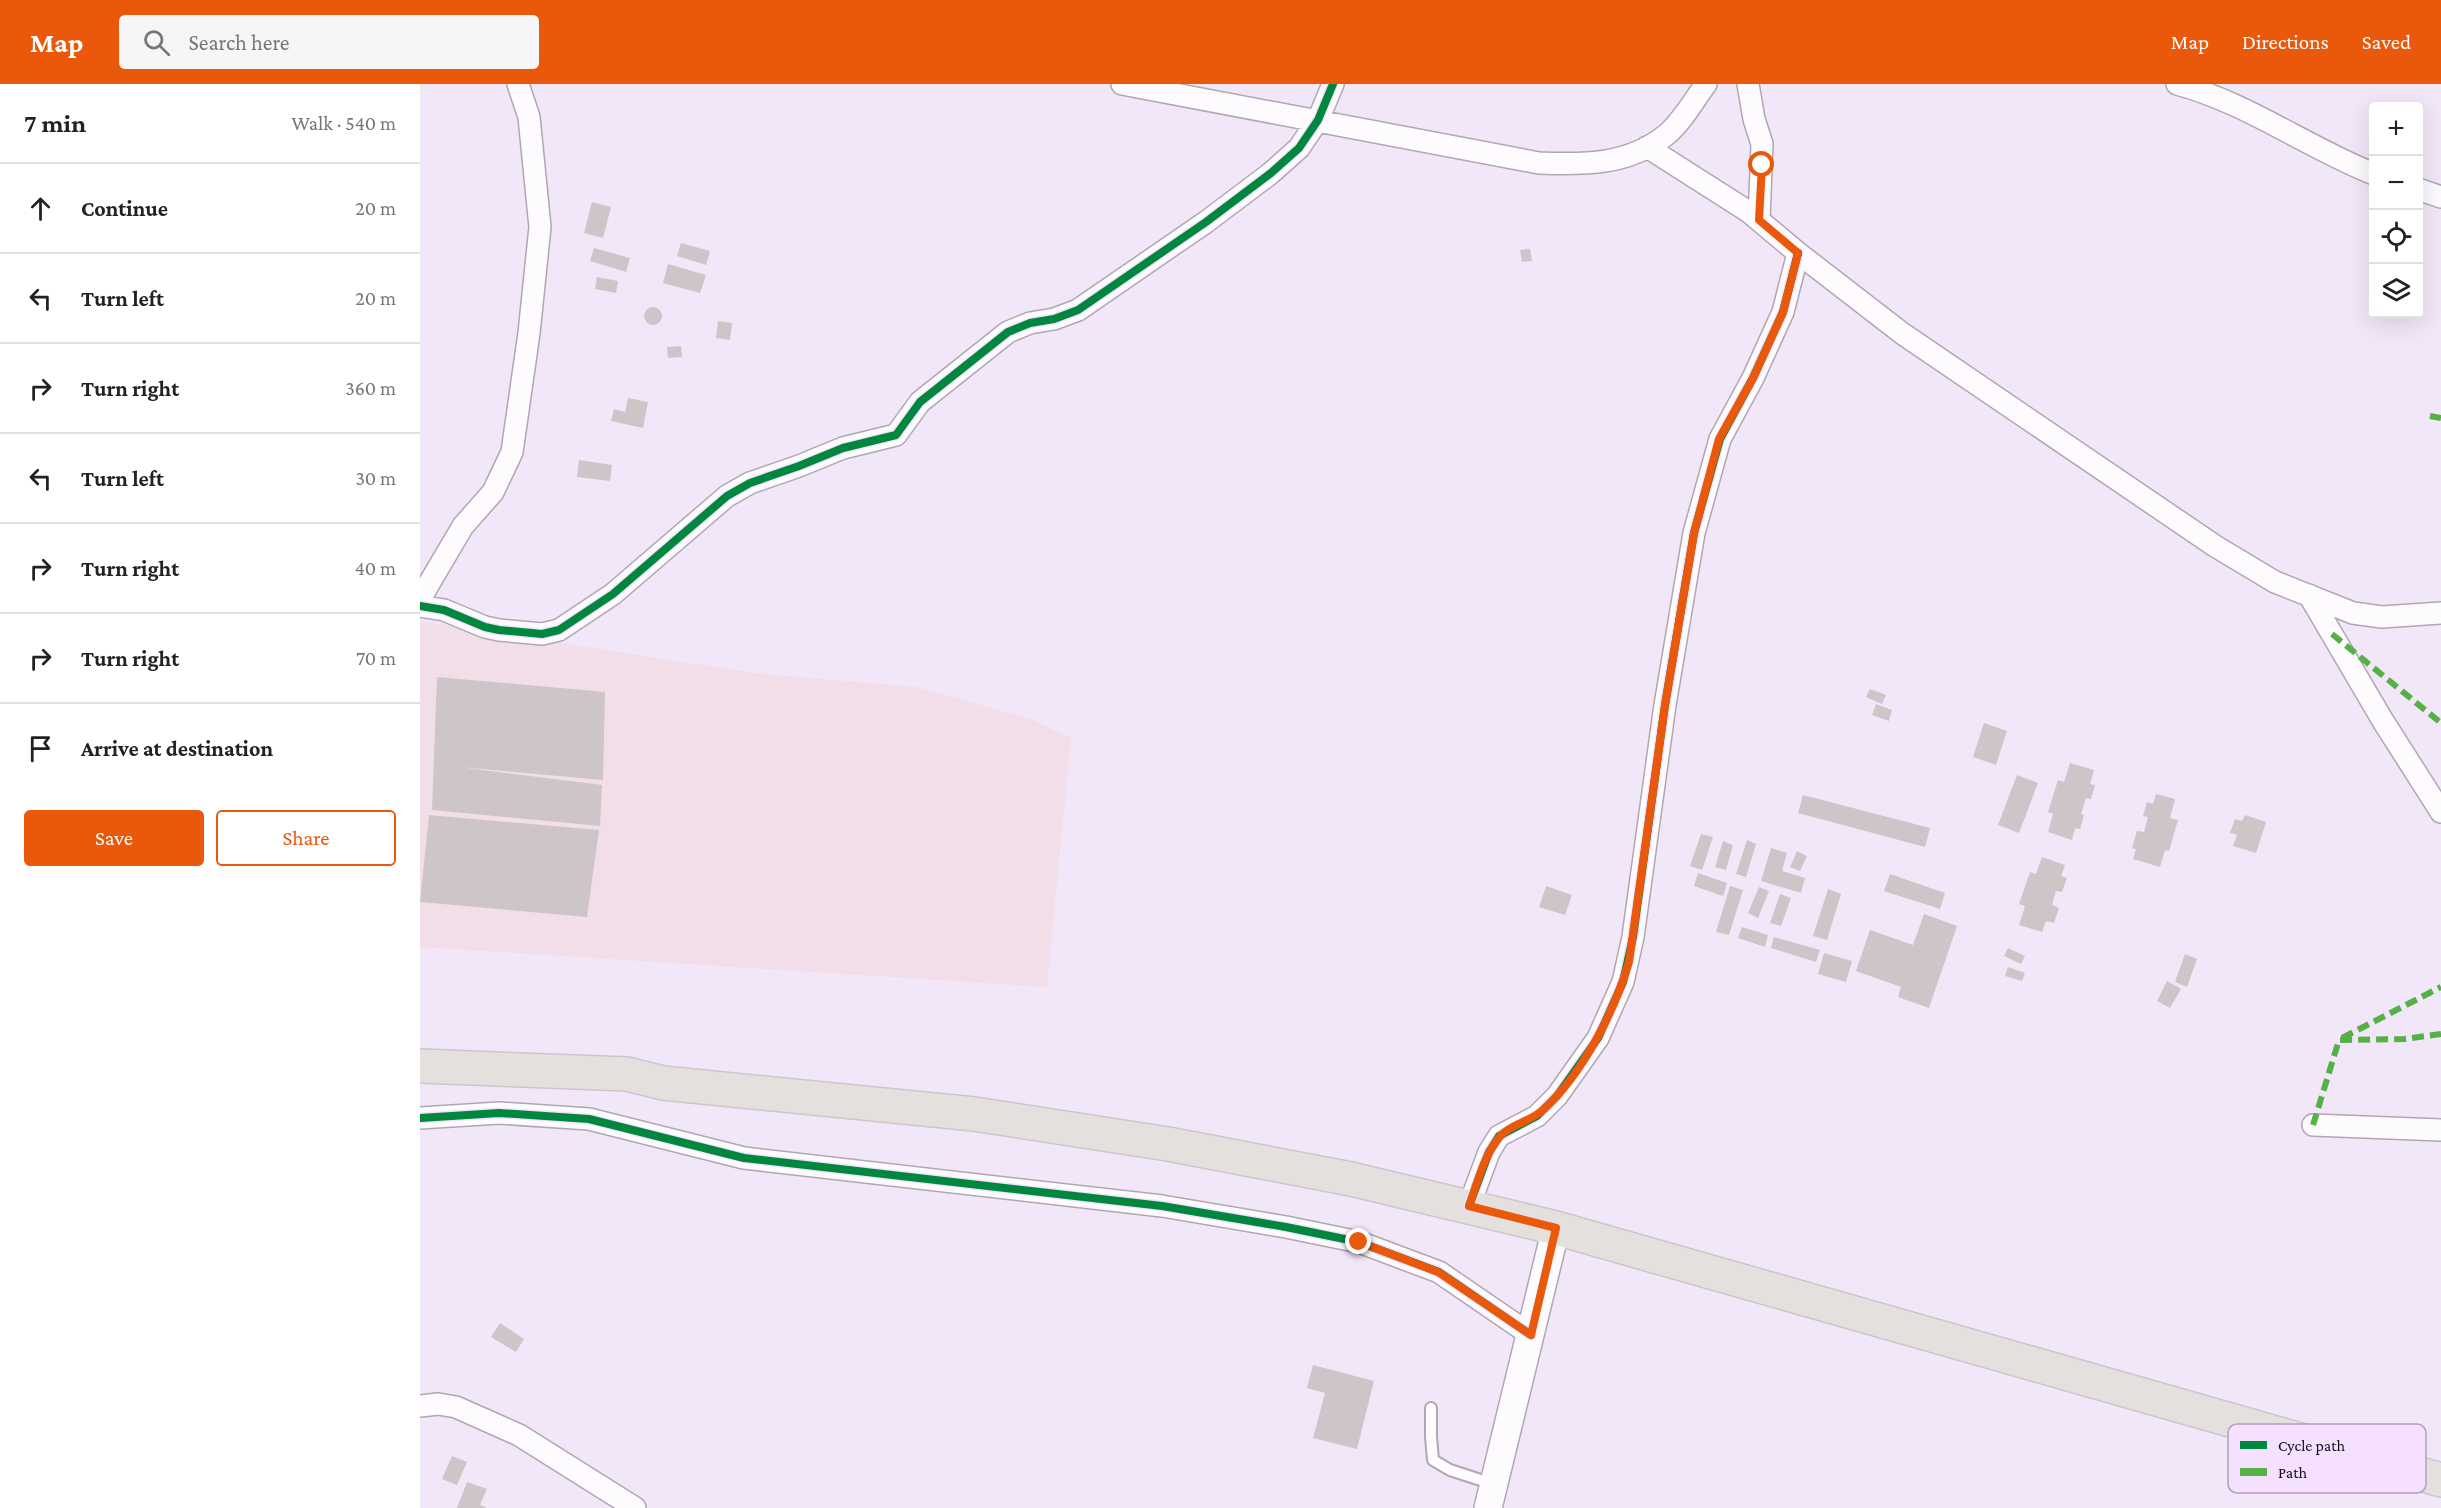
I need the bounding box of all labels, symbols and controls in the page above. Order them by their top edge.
search box [119,15,539,69]
icon: search [140,26,173,59]
text: Map [30,27,83,58]
text: Search here [188,30,289,55]
text: Map [2171,30,2209,54]
text: Directions [2242,30,2329,54]
text: Saved [2362,30,2411,54]
map controls [2369,102,2423,318]
button: + [2369,102,2423,156]
text: 7 min [24,109,86,138]
text: Walk · 540 m [291,112,396,134]
route start [1748,151,1774,177]
button: − [2369,156,2423,210]
icon: ahead [24,192,57,225]
text: Continue [81,196,168,221]
text: 20 m [355,197,396,219]
button: locate [2369,210,2423,264]
button: layers [2369,264,2423,318]
icon: left [24,282,57,315]
text: Turn left [81,286,164,311]
text: 20 m [355,287,396,309]
icon: right [24,372,57,405]
text: Turn right [81,376,179,401]
text: 360 m [345,377,396,399]
icon: left [24,462,57,495]
text: Turn left [81,466,164,491]
text: 30 m [355,467,396,489]
icon: right [24,552,57,585]
text: Turn right [81,556,179,581]
text: 40 m [355,557,396,579]
icon: right [24,642,57,675]
text: Turn right [81,646,179,671]
text: 70 m [356,647,396,669]
icon: arrive [24,732,57,765]
text: Arrive at destination [81,736,273,761]
button: Save [24,810,204,866]
button: Share [216,810,396,866]
route end [1345,1228,1371,1254]
legend [2228,1424,2426,1493]
text: Cycle path [2278,1437,2345,1455]
text: Path [2278,1464,2308,1481]

